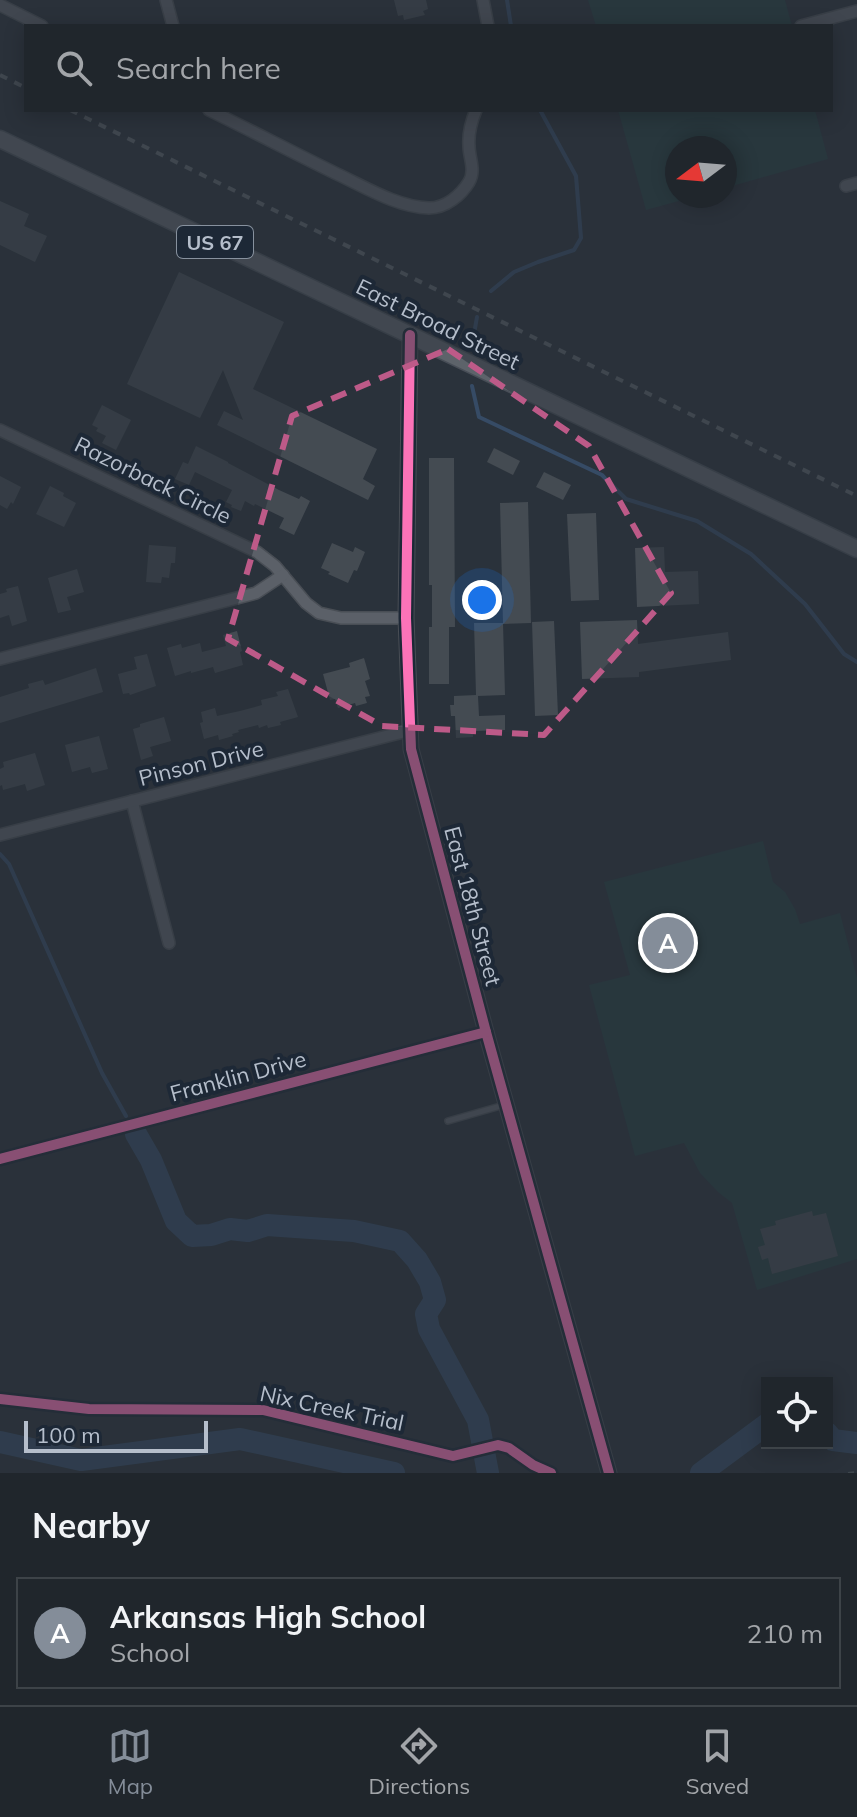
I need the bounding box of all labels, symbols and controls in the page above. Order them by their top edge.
search box [24,24,833,112]
icon: search [52,46,96,90]
text: Search here [116,49,281,87]
north arrow [665,136,737,208]
road number: US 67 [177,226,253,258]
street label: East Broad Street [352,272,525,376]
street label: Razorback Circle [70,430,236,530]
your location [462,580,502,620]
street label: Pinson Drive [136,734,266,792]
street label: East 18th Street [438,823,508,989]
pin: A [642,913,694,973]
street label: Franklin Drive [167,1044,309,1108]
map controls [761,1377,833,1449]
button: locate [761,1377,833,1449]
street label: Nix Creek Trial [258,1379,406,1437]
scale bar [24,1417,208,1453]
text: 100 m [36,1421,101,1449]
text: Nearby [32,1504,150,1547]
text: Arkansas High School [110,1598,426,1636]
text: A [50,1617,70,1650]
text: 210 m [747,1617,823,1650]
text: School [110,1636,190,1669]
tab: Map [108,1724,153,1800]
tab: Directions [369,1724,470,1800]
tab: Saved [686,1724,749,1800]

